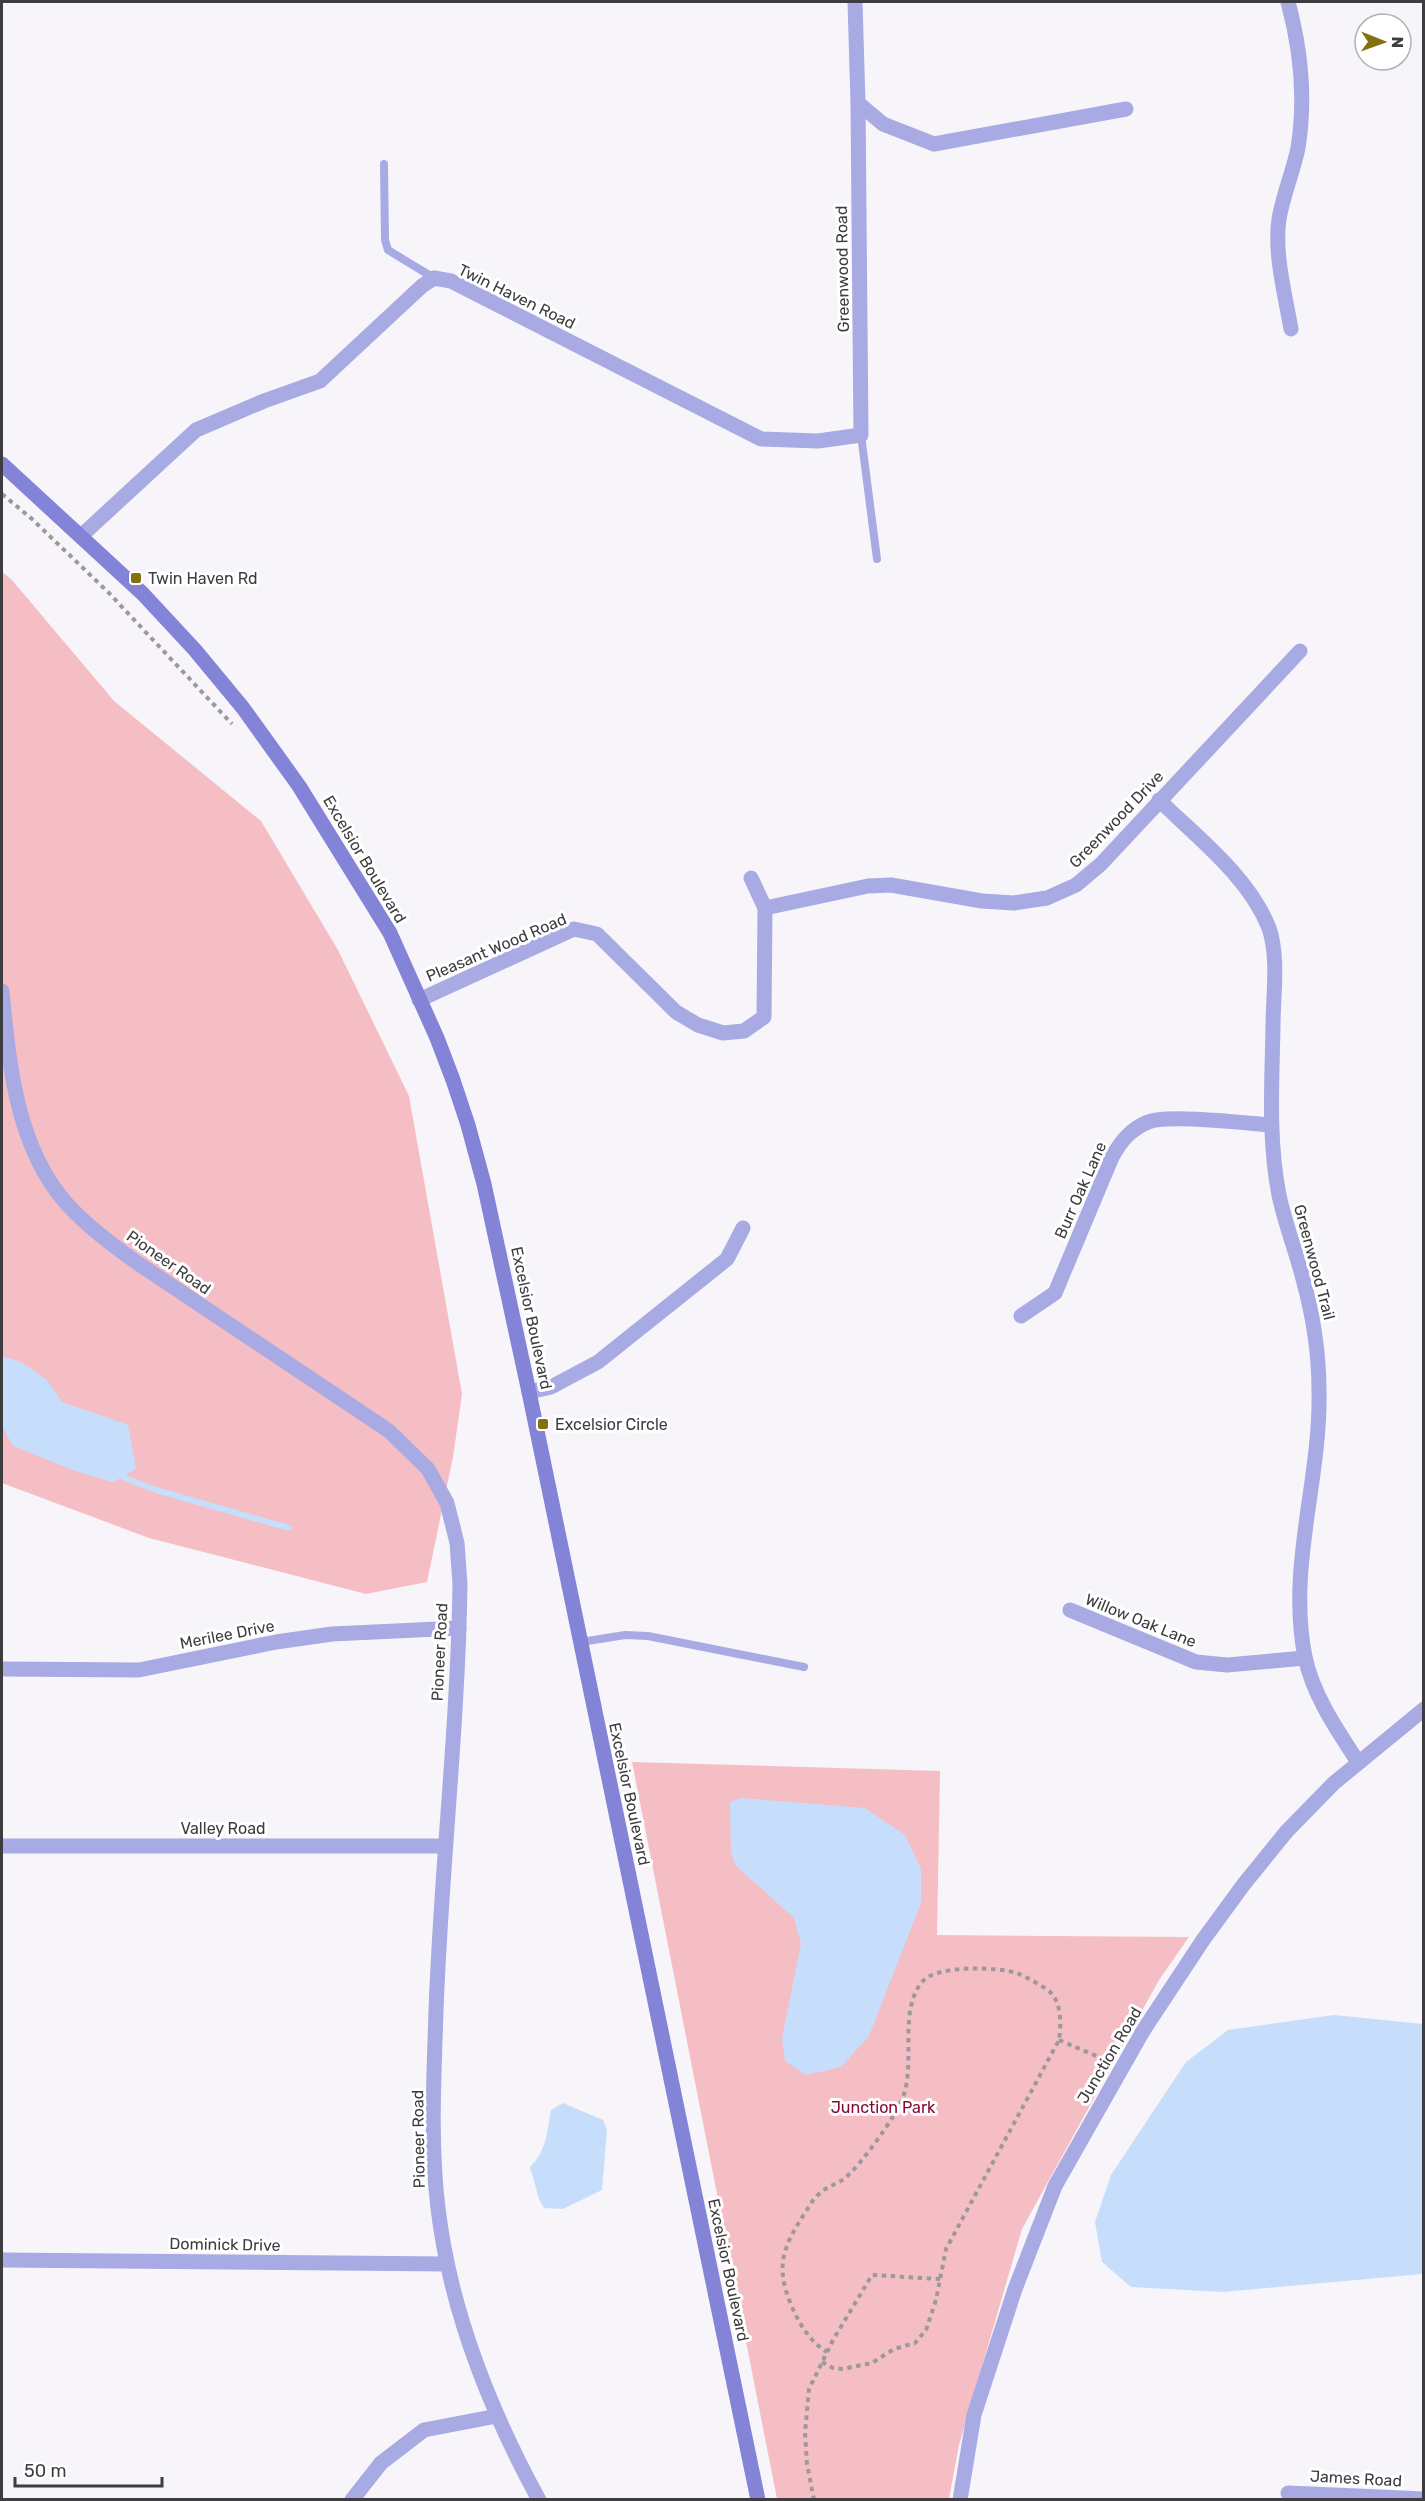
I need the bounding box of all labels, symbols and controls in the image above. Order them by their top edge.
north arrow [1353,12,1413,72]
text: N [1388,36,1407,48]
street label: Greenwood Road [832,205,853,332]
street label: Twin Haven Road [455,260,578,333]
place label: Twin Haven Rd [148,569,258,588]
marker: Twin Haven Rd [129,571,143,585]
street label: Greenwood Drive [1065,767,1167,872]
street label: Excelsior Boulevard [319,792,410,927]
street label: Pleasant Wood Road [423,909,569,986]
street label: Burr Oak Lane [1051,1139,1110,1242]
street label: Greenwood Trail [1290,1202,1339,1322]
street label: Pioneer Road [123,1226,215,1298]
street label: Excelsior Boulevard [507,1245,556,1391]
place label: Excelsior Circle [555,1415,668,1434]
marker: Excelsior Circle [536,1417,550,1431]
street label: Willow Oak Lane [1083,1590,1199,1651]
street label: Pioneer Road [427,1602,452,1702]
street label: Merilee Drive [178,1616,276,1653]
street label: Excelsior Boulevard [605,1721,654,1867]
street label: Valley Road [180,1819,266,1838]
street label: Junction Road [1073,2004,1146,2107]
street label: Pioneer Road [408,2090,429,2188]
park label: Junction Park [831,2098,936,2117]
street label: Excelsior Boulevard [704,2197,753,2343]
street label: Dominick Drive [169,2234,281,2255]
scale bar [15,2450,162,2488]
text: 50 m [24,2460,67,2482]
street label: James Road [1309,2467,1402,2490]

